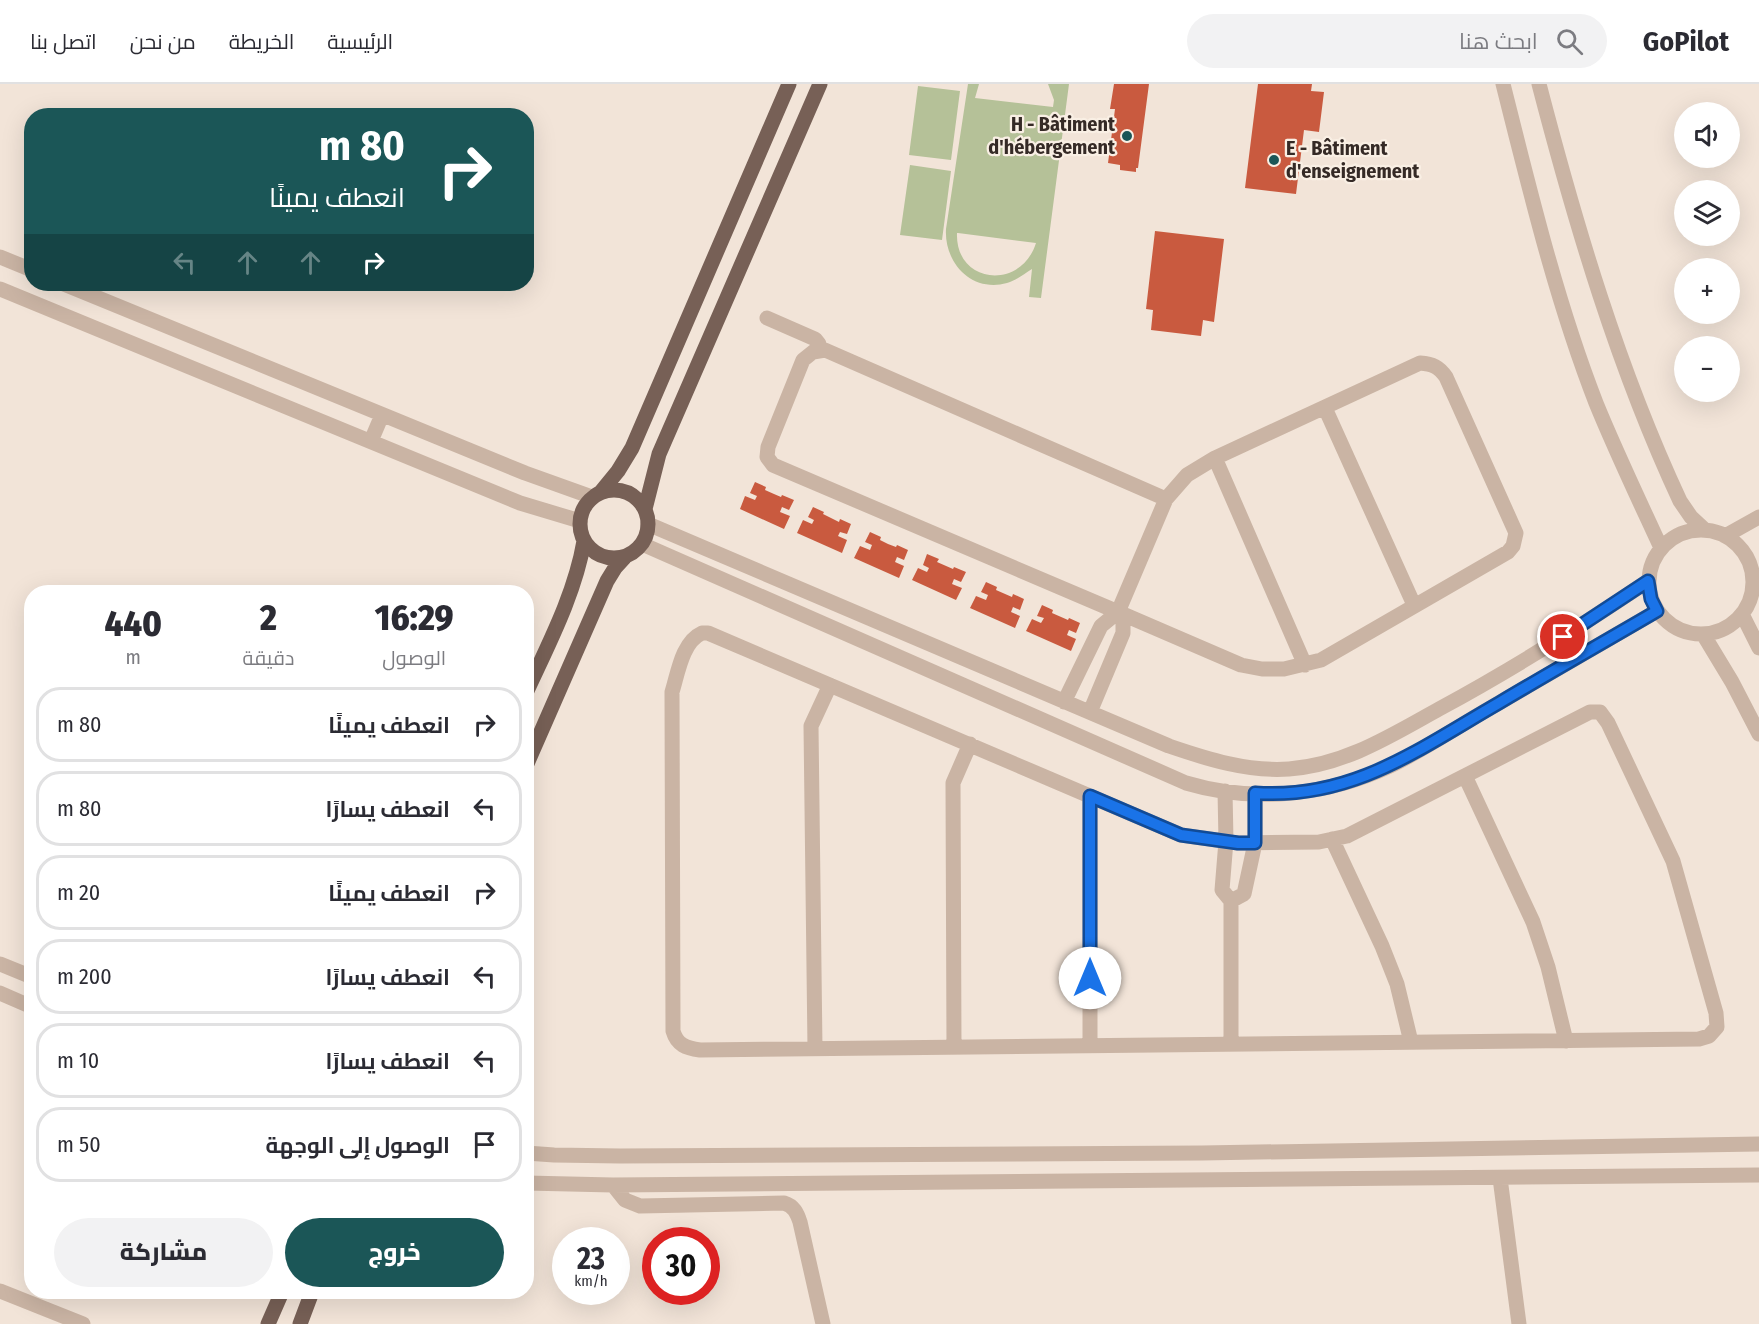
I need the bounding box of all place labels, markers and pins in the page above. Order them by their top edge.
place label: H - Bâtiment d'hébergement [988,112,1116,159]
marker: H - Bâtiment d'hébergement [1120,129,1134,143]
place label: E - Bâtiment d'enseignement [1286,136,1420,183]
marker: E - Bâtiment d'enseignement [1267,153,1281,167]
pin [1537,611,1588,662]

